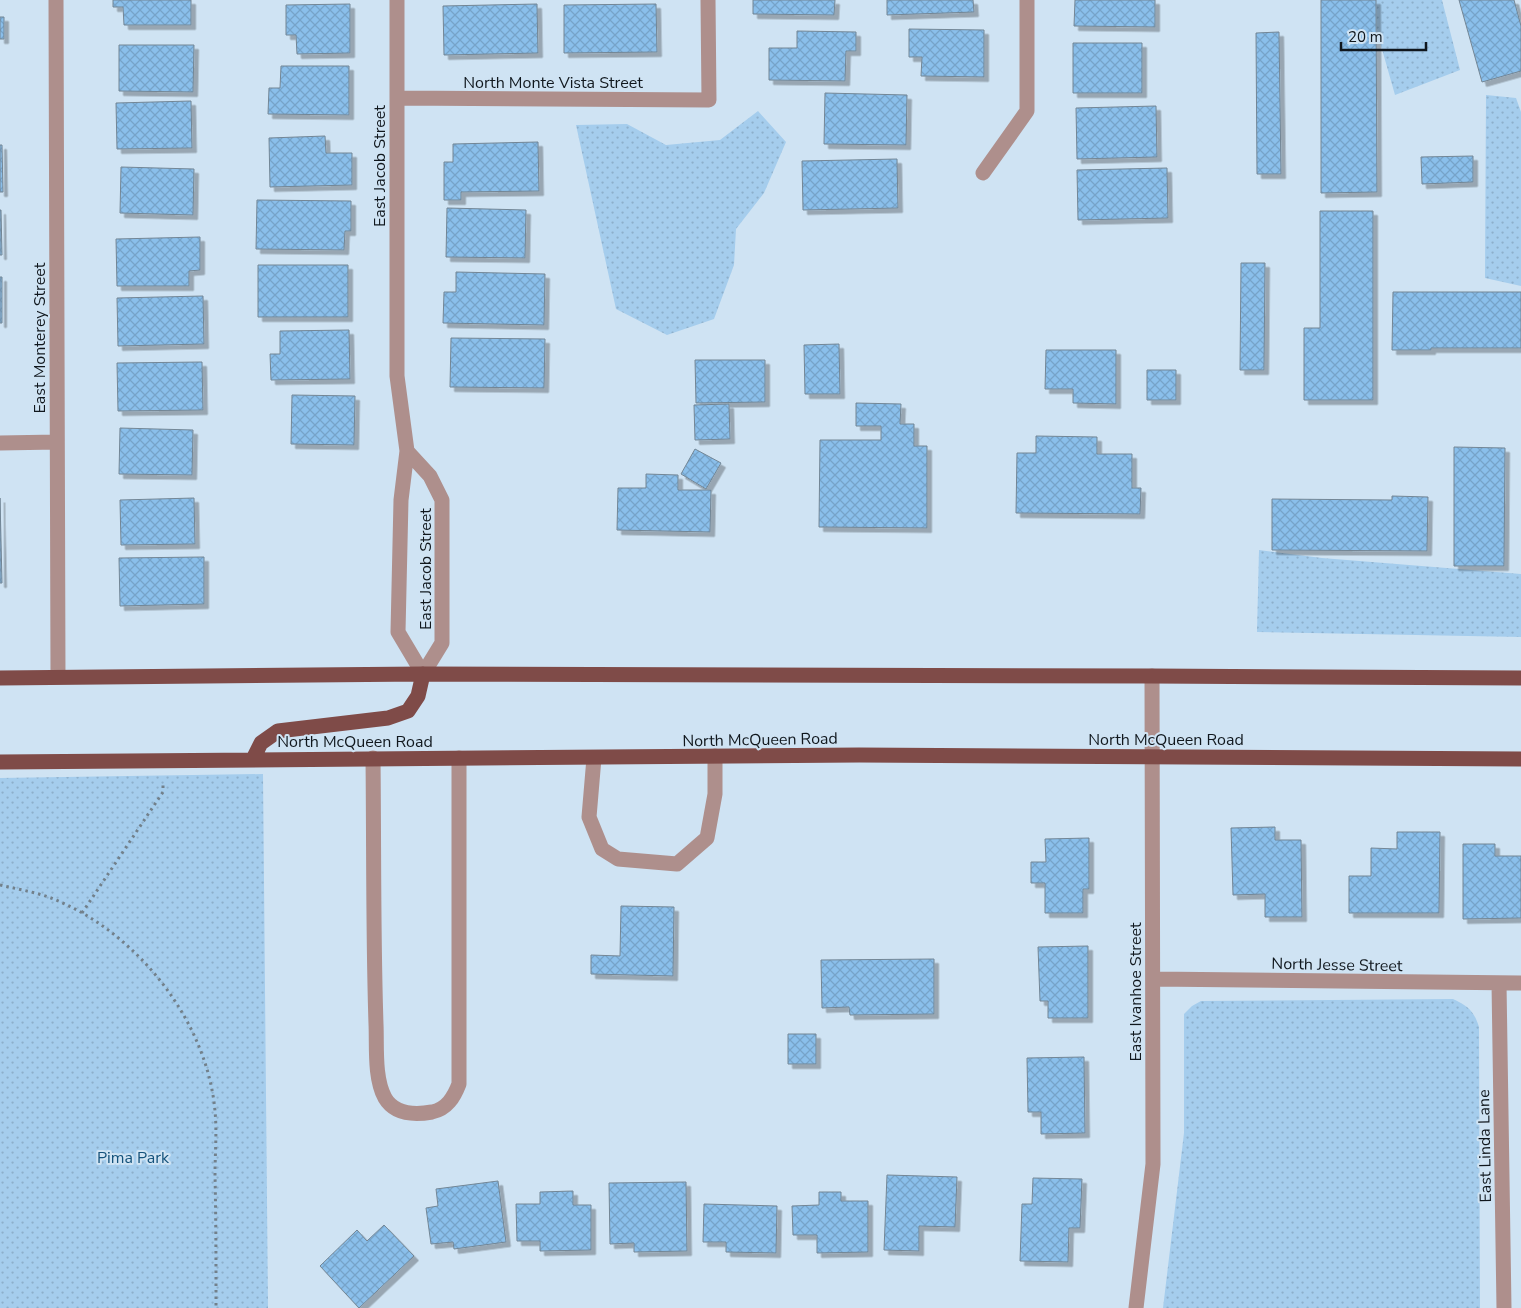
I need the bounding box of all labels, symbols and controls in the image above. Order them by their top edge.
scale bar [1341,20,1426,52]
text: 20 m [1348,27,1383,47]
street label: North Monte Vista Street [463,72,643,94]
street label: East Jacob Street [369,105,391,227]
street label: East Monterey Street [29,262,51,413]
street label: East Jacob Street [415,508,437,630]
street label: North McQueen Road [682,728,838,752]
street label: North McQueen Road [1088,729,1244,751]
street label: North McQueen Road [277,731,433,753]
street label: East Ivanhoe Street [1125,922,1147,1062]
street label: North Jesse Street [1271,953,1403,977]
street label: East Linda Lane [1473,1089,1497,1203]
park label: Pima Park [97,1147,170,1169]

